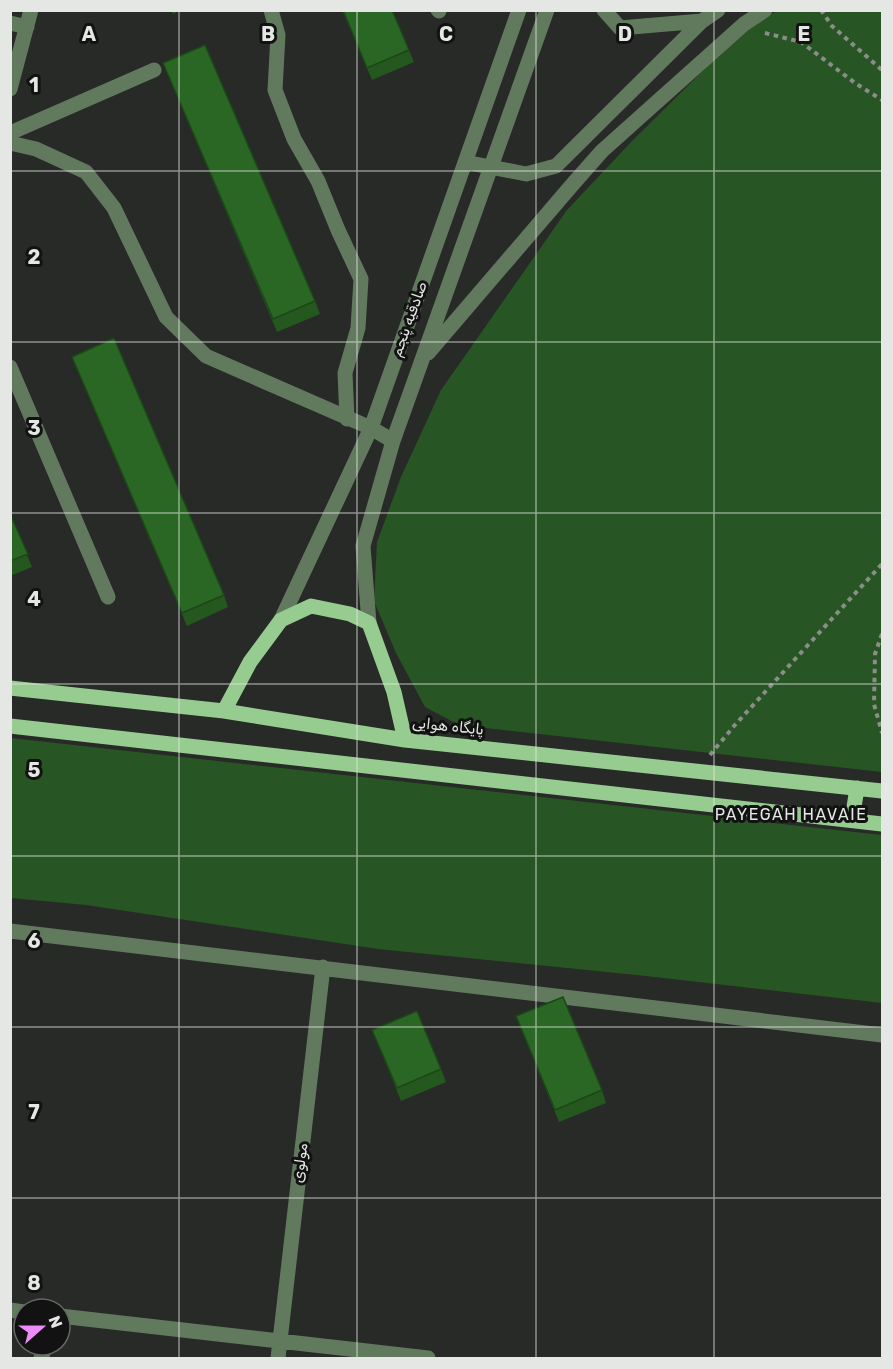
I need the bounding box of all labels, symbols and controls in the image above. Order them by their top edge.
text: A [82,22,97,46]
text: B [261,22,275,46]
text: C [439,22,453,46]
text: D [618,22,632,46]
text: E [798,22,810,46]
text: 1 [29,73,39,97]
text: 2 [28,245,41,269]
street label: صادقیه پنجم [387,279,432,359]
text: 3 [27,416,41,440]
text: 4 [27,587,41,611]
street label: پایگاه هوایی [411,713,485,740]
text: 5 [28,758,41,782]
district label: PAYEGAH HAVAIE [715,805,867,824]
text: 6 [27,929,41,953]
text: 7 [28,1100,40,1124]
street label: مولوی [289,1142,311,1184]
text: 8 [27,1271,41,1295]
north arrow [12,1297,72,1357]
text: N [45,1313,66,1331]

